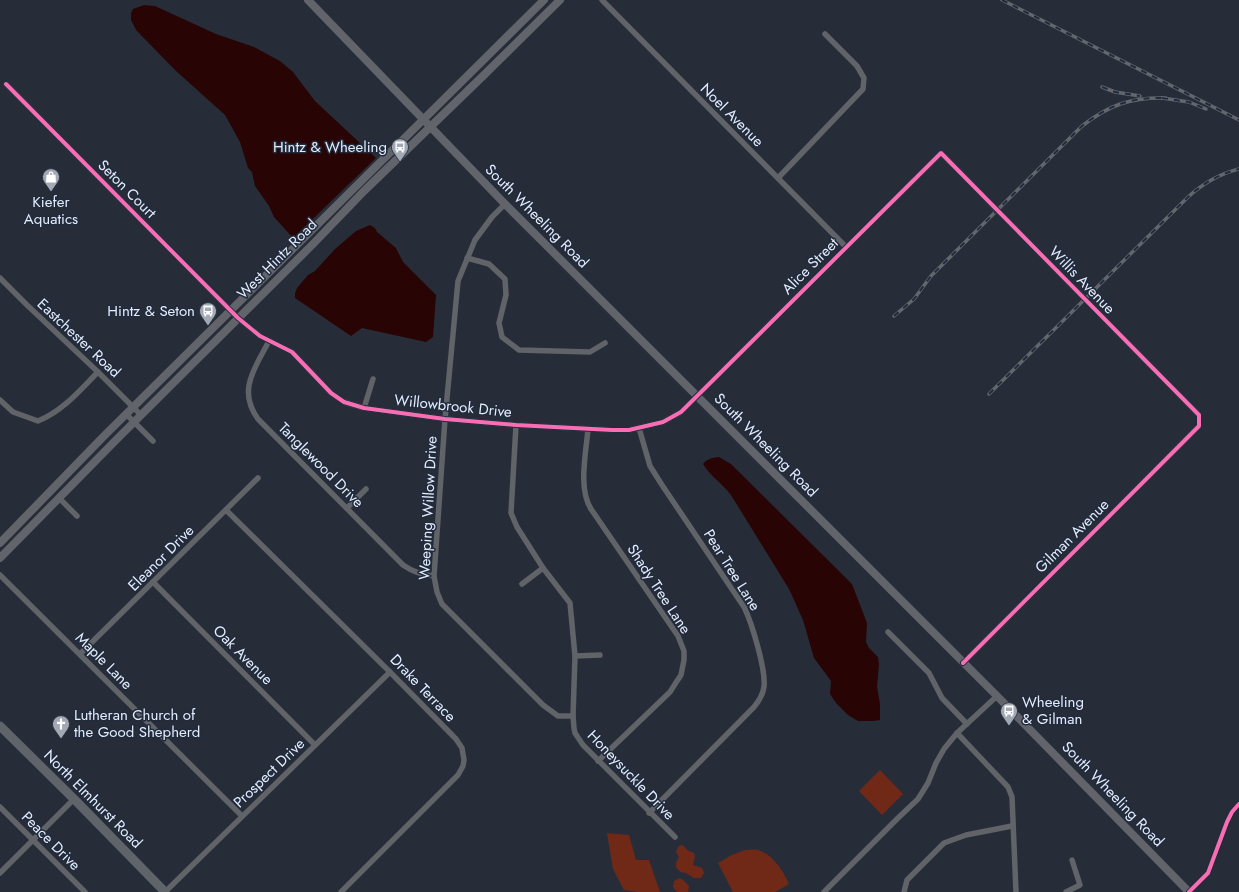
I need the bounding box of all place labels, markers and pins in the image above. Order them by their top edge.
place label: Hintz & Wheeling [273,136,387,158]
bus stop icon: Hintz & Wheeling [390,137,410,162]
shop icon: Kiefer Aquatics [41,167,61,192]
place label: Kiefer Aquatics [24,191,78,230]
place label: Hintz & Seton [107,300,195,322]
bus stop icon: Hintz & Seton [198,301,218,326]
place label: Wheeling & Gilman [1022,691,1084,730]
bus stop icon: Wheeling & Gilman [999,701,1019,726]
place label: Lutheran Church of the Good Shepherd [74,704,200,743]
church icon: Lutheran Church of the Good Shepherd [51,714,71,739]

